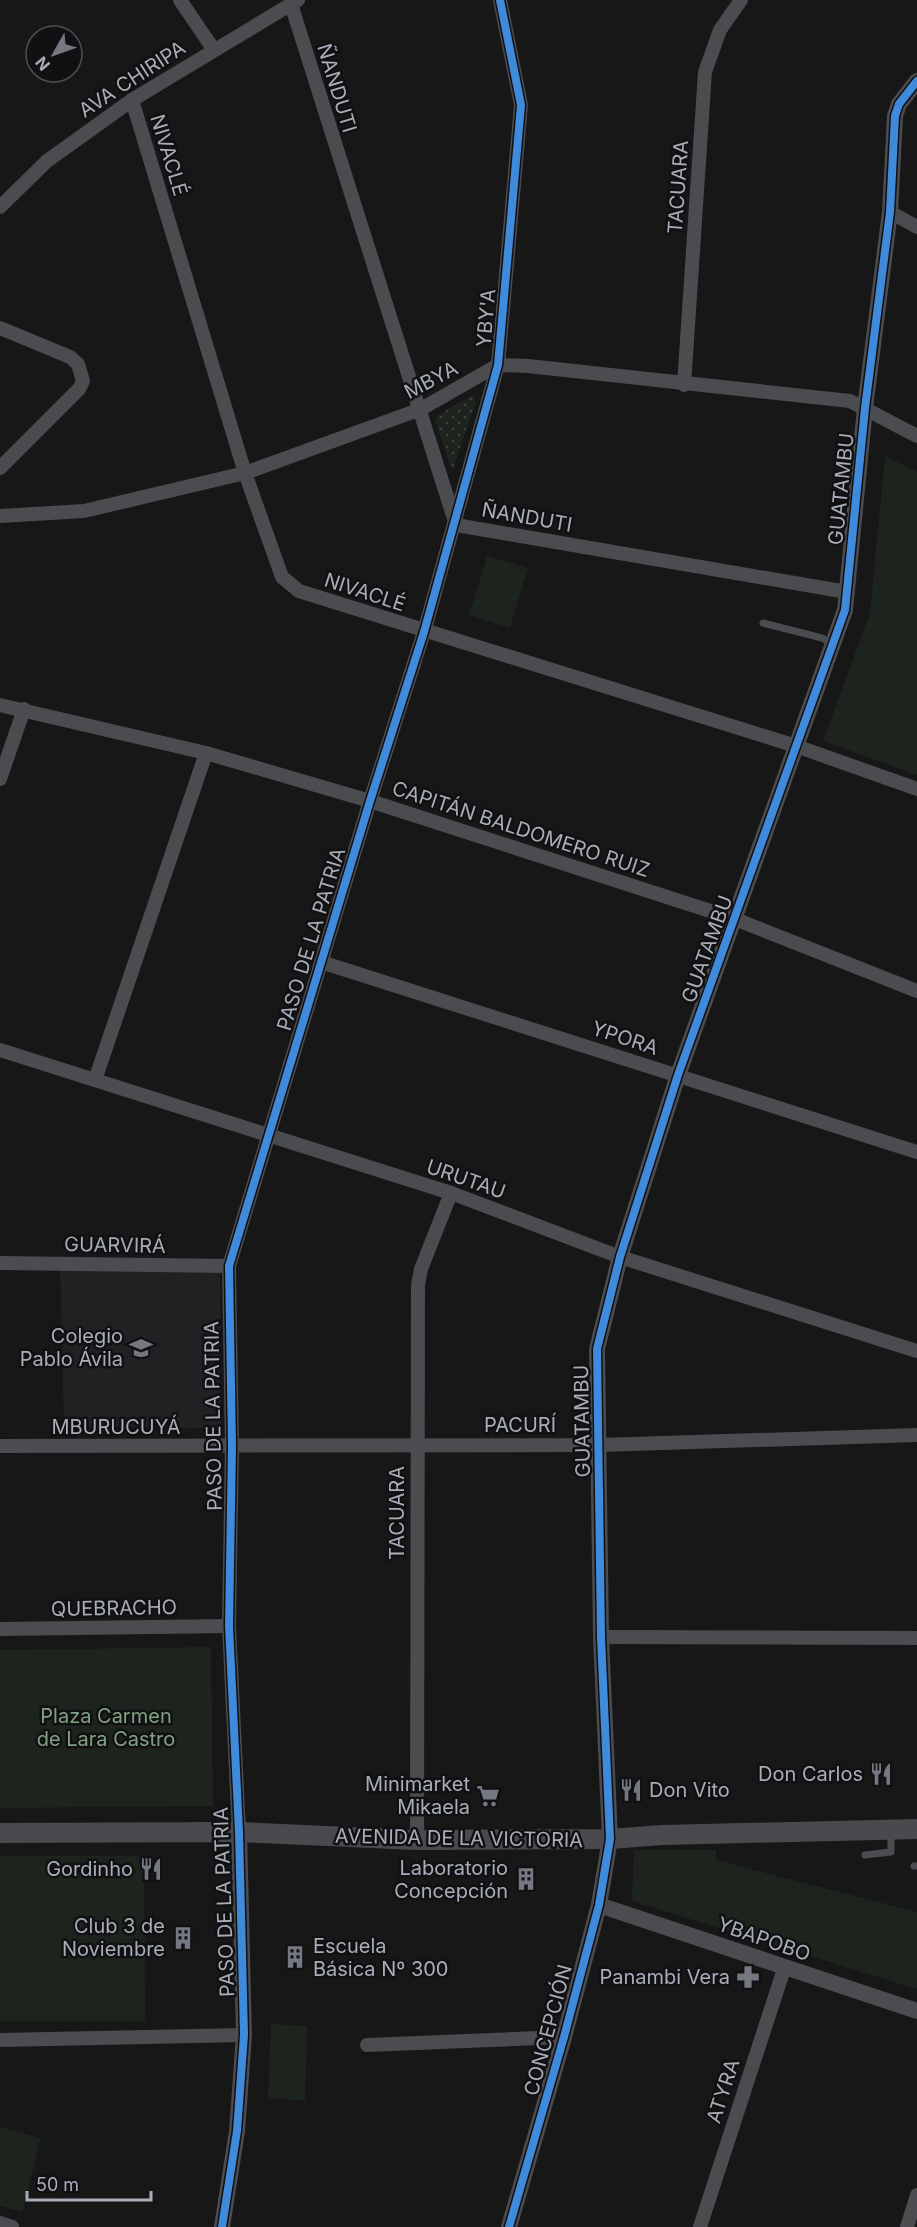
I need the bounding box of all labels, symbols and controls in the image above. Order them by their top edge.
north arrow [24,24,84,84]
street label: AVA CHIRIPA [74,35,190,122]
street label: ÑANDUTI [312,40,363,135]
text: N [31,53,54,75]
street label: NIVACLÉ [145,111,194,199]
street label: TACUARA [663,139,693,235]
street label: YBY'A [471,288,501,348]
street label: MBYA [400,356,462,404]
street label: GUATAMBU [823,432,859,546]
street label: ÑANDUTI [480,496,574,537]
street label: NIVACLÉ [321,567,409,616]
street label: CAPITÁN BALDOMERO RUIZ [389,775,653,882]
street label: PASO DE LA PATRIA [272,844,350,1033]
street label: GUATAMBU [676,892,738,1006]
street label: YPORA [589,1016,661,1060]
street label: URUTAU [423,1154,509,1204]
street label: GUARVIRÁ [64,1231,166,1258]
street label: PASO DE LA PATRIA [199,1321,227,1511]
place label: Colegio Pablo Ávila [20,1324,123,1371]
school or university icon: Colegio Pablo Ávila [128,1335,154,1361]
street label: GUATAMBU [569,1365,595,1477]
street label: PACURÍ [484,1412,557,1437]
street label: MBURUCUYÁ [51,1414,181,1439]
street label: TACUARA [385,1466,409,1560]
street label: QUEBRACHO [51,1595,177,1621]
park label: Plaza Carmen de Lara Castro [37,1704,175,1751]
restaurant icon: Don Carlos [868,1761,894,1787]
place label: Don Carlos [758,1762,863,1786]
place label: Minimarket Mikaela [365,1772,470,1819]
restaurant icon: Don Vito [618,1777,644,1803]
place label: Don Vito [649,1778,730,1802]
supermarket icon: Minimarket Mikaela [475,1783,501,1809]
street label: PASO DE LA PATRIA [209,1806,239,1997]
street label: AVENIDA DE LA VICTORIA [335,1824,583,1852]
restaurant icon: Gordinho [138,1856,164,1882]
place label: Laboratorio Concepción [394,1856,508,1903]
place label: Gordinho [46,1857,133,1881]
building icon: Laboratorio Concepción [513,1866,539,1892]
street label: YBAPOBO [714,1912,814,1966]
place label: Club 3 de Noviembre [62,1914,165,1961]
building icon: Club 3 de Noviembre [170,1925,196,1951]
place label: Escuela Básica Nº 300 [313,1934,448,1981]
building icon: Escuela Básica Nº 300 [282,1944,308,1970]
street label: CONCEPCIÓN [518,1962,577,2098]
pharmacy icon: Panambi Vera [735,1964,761,1990]
place label: Panambi Vera [600,1965,730,1989]
street label: ATYRA [701,2056,745,2126]
scale bar [27,2164,152,2202]
text: 50 m [36,2174,79,2195]

